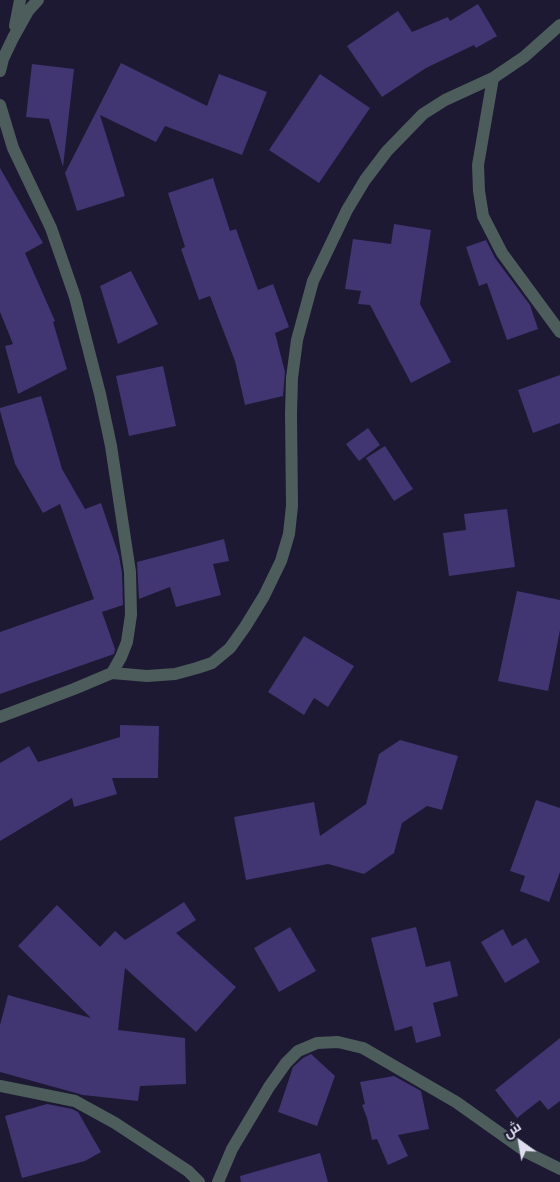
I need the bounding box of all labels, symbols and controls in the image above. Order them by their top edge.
north arrow [495,1117,545,1167]
text: ش [500,1118,524,1141]

